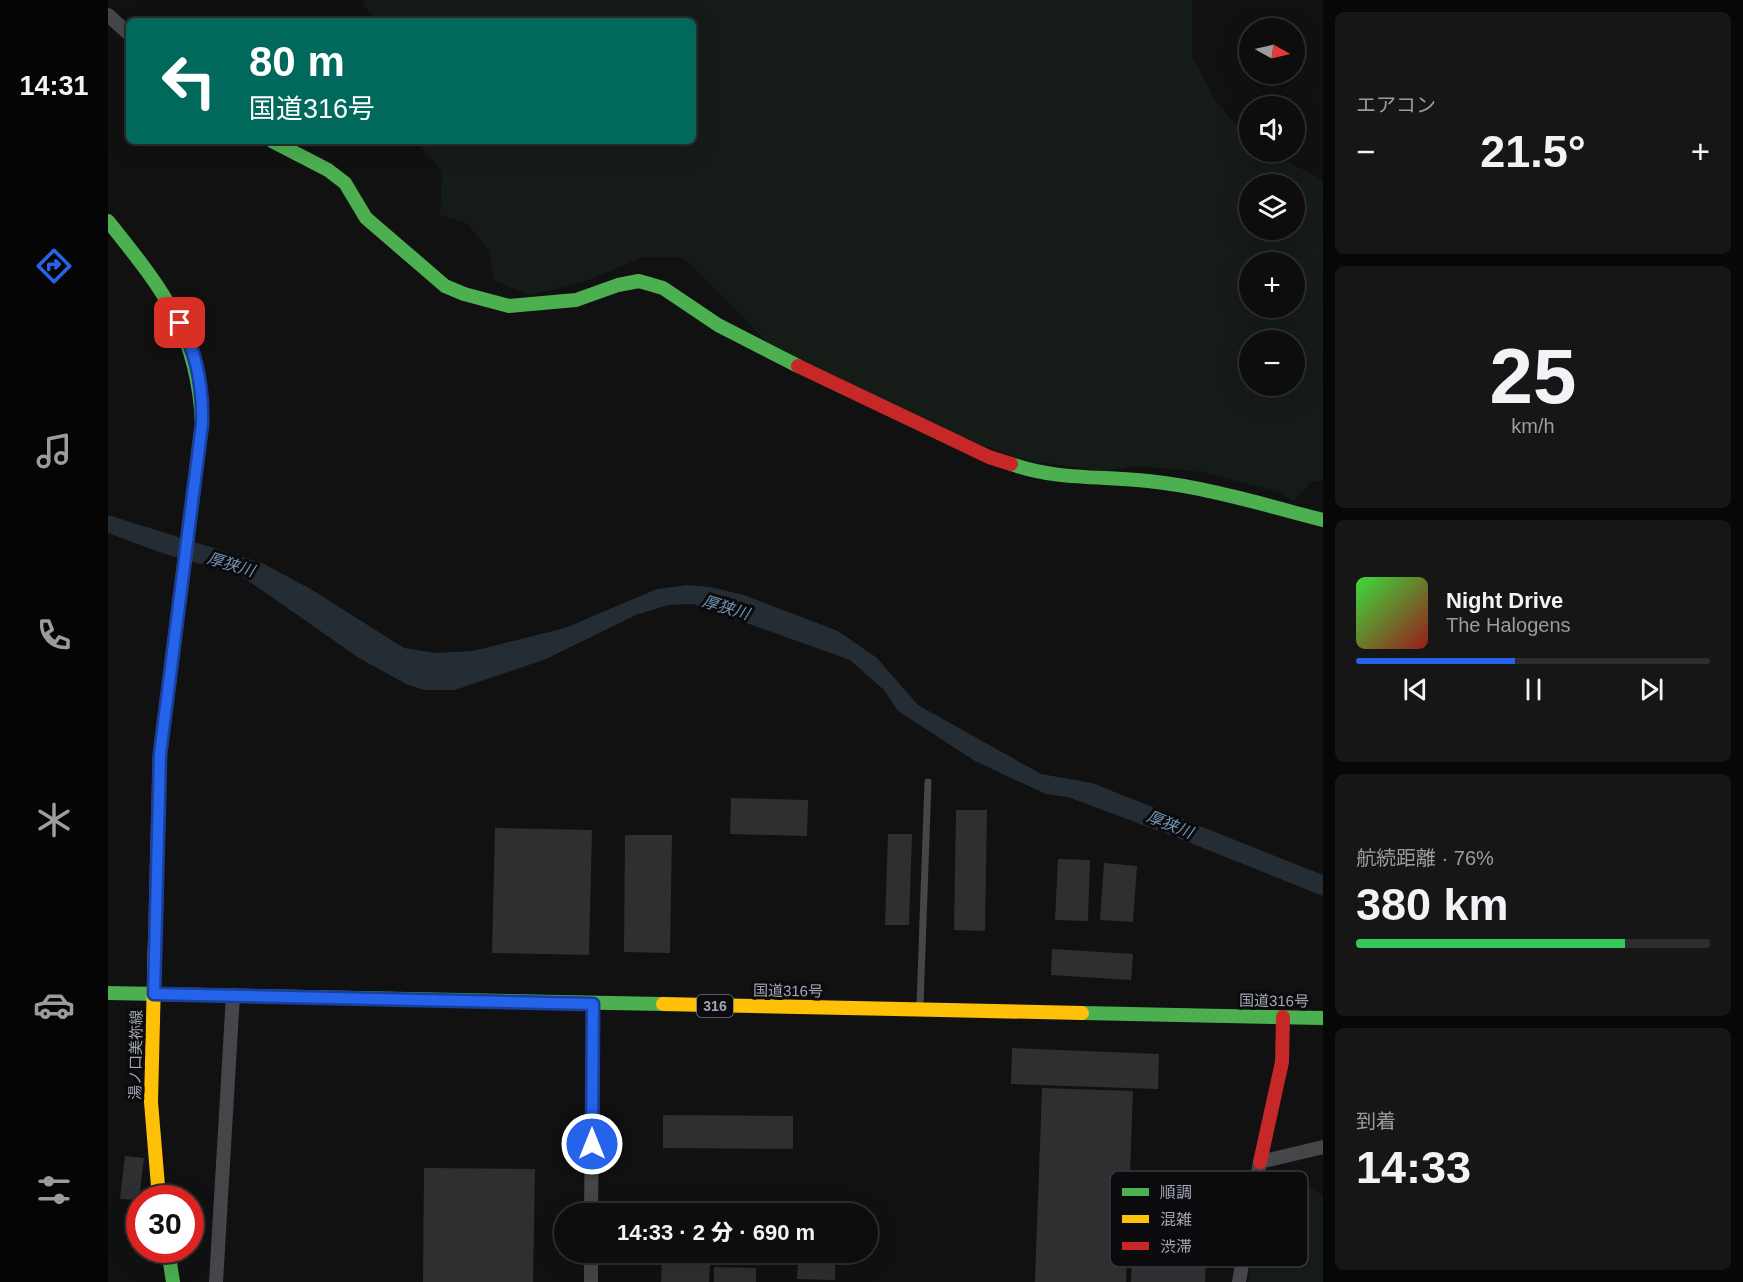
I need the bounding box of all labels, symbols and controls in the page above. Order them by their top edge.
north arrow [1239,18,1305,84]
map controls [1239,18,1305,396]
text: 80 m [249,38,345,85]
icon: left [150,42,228,120]
text: 14:31 [19,71,89,101]
text: 国道316号 [249,94,375,124]
text: エアコン [1356,94,1436,116]
button: sound [1239,96,1305,162]
text: 21.5° [1480,126,1586,177]
text: − [1356,133,1375,170]
text: + [1691,133,1710,170]
button: layers [1239,174,1305,240]
icon: directions [33,245,75,287]
button: + [1239,252,1305,318]
pin [154,297,205,348]
icon: arrive [163,306,196,339]
button: − [1239,330,1305,396]
text: 25 [1490,332,1576,420]
text: km/h [1511,415,1555,437]
icon: music [33,430,75,472]
water label: 厚狭川 [205,549,258,580]
text: Night Drive [1446,588,1563,613]
water label: 厚狭川 [700,592,753,623]
icon: phone [33,614,75,656]
text: The Halogens [1446,614,1571,636]
icon: previous [1399,673,1432,706]
icon: pause [1517,673,1550,706]
icon: next [1635,673,1668,706]
icon: climate [33,799,75,841]
water label: 厚狭川 [1144,808,1197,842]
text: 航続距離 · 76% [1356,847,1494,869]
text: 380 km [1356,879,1509,930]
street label: 国道316号 [753,981,823,1000]
icon: car [33,984,75,1026]
street label: 国道316号 [1239,991,1309,1010]
road number: 316 [697,995,733,1017]
street label: 湯ノ口美祢線 [126,1010,145,1100]
text: 到着 [1356,1110,1396,1132]
position arrow [560,1112,624,1176]
text: 14:33 [1356,1142,1471,1193]
icon: filters [33,1169,75,1211]
legend [1110,1171,1308,1267]
text: 順調 [1160,1184,1192,1201]
speed limit sign: 30 [126,1185,204,1263]
text: 混雑 [1160,1211,1192,1228]
text: 14:33 · 2 分 · 690 m [617,1220,815,1245]
text: 渋滞 [1160,1238,1192,1255]

